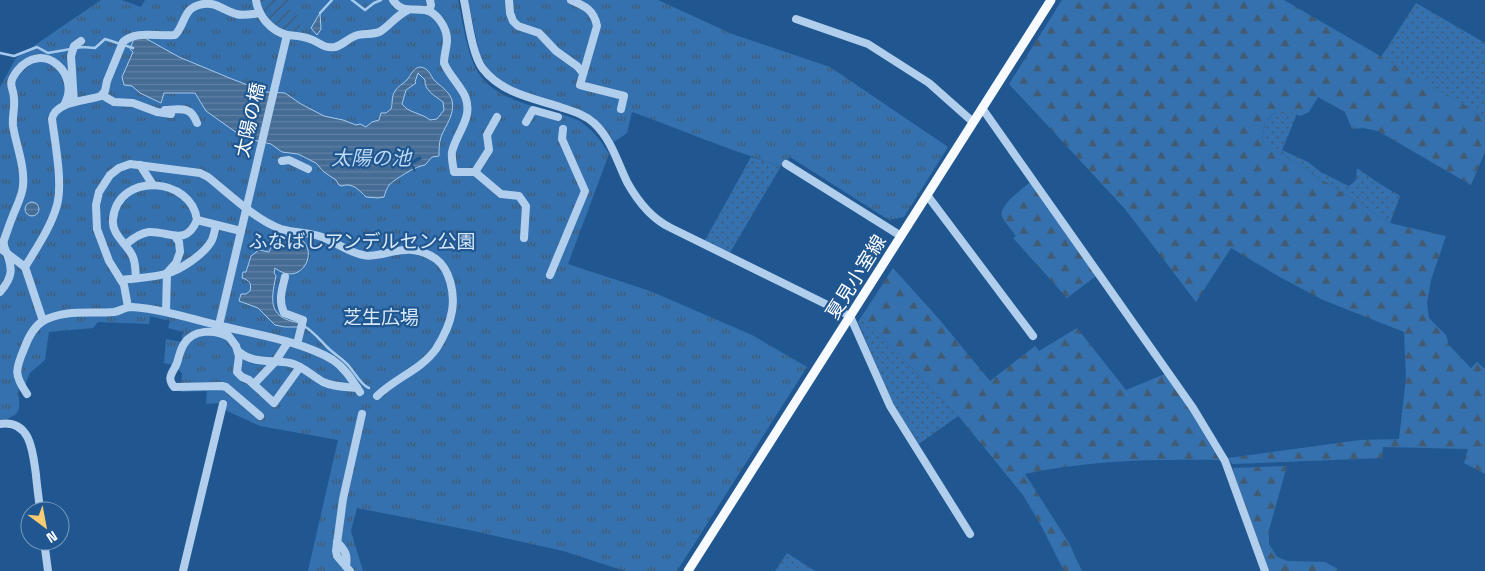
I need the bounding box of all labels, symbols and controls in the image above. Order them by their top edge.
street label: 太陽の橋 [229,80,271,160]
water label: 太陽の池 [331,145,413,171]
park label: ふなばしアンデルセン公園 [248,229,476,254]
street label: 夏見小室線 [820,230,892,324]
park label: 芝生広場 [343,305,419,330]
north arrow [20,501,70,551]
text: N [43,527,61,547]

